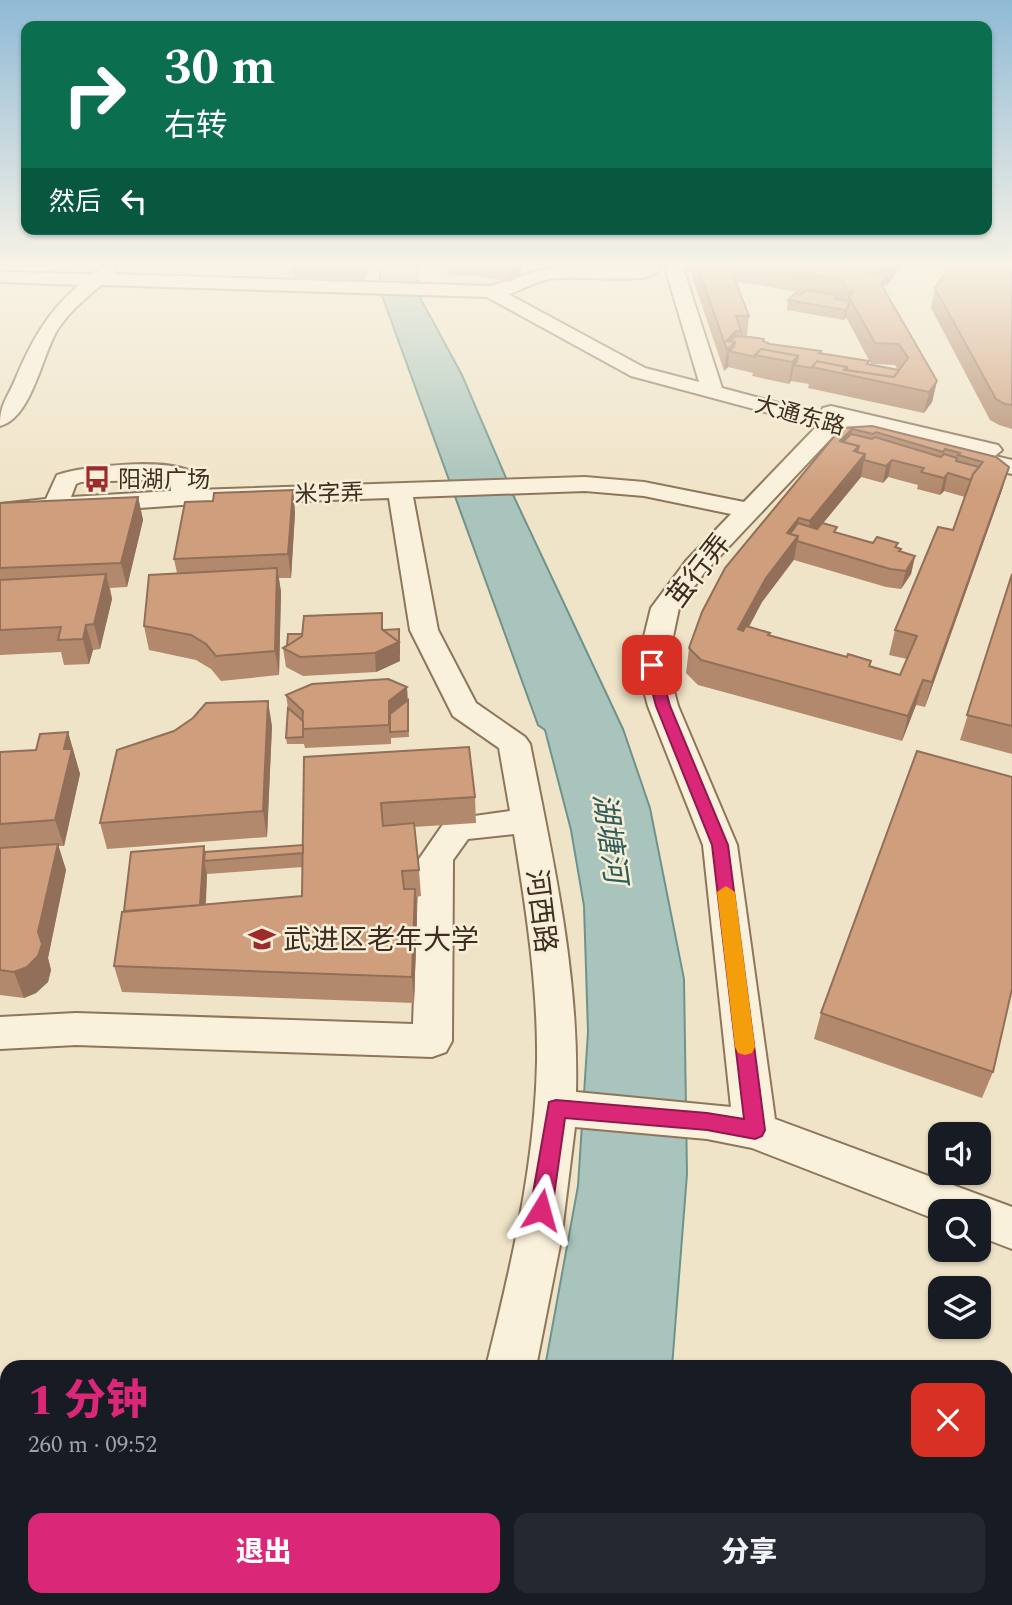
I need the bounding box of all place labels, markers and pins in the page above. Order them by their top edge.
place label: 阳湖广场 [118,463,210,498]
bus stop icon: 阳湖广场 [82,464,112,494]
pin [622,635,682,695]
place label: 武进区老年大学 [283,919,479,962]
school or university icon: 武进区老年大学 [247,924,277,954]

